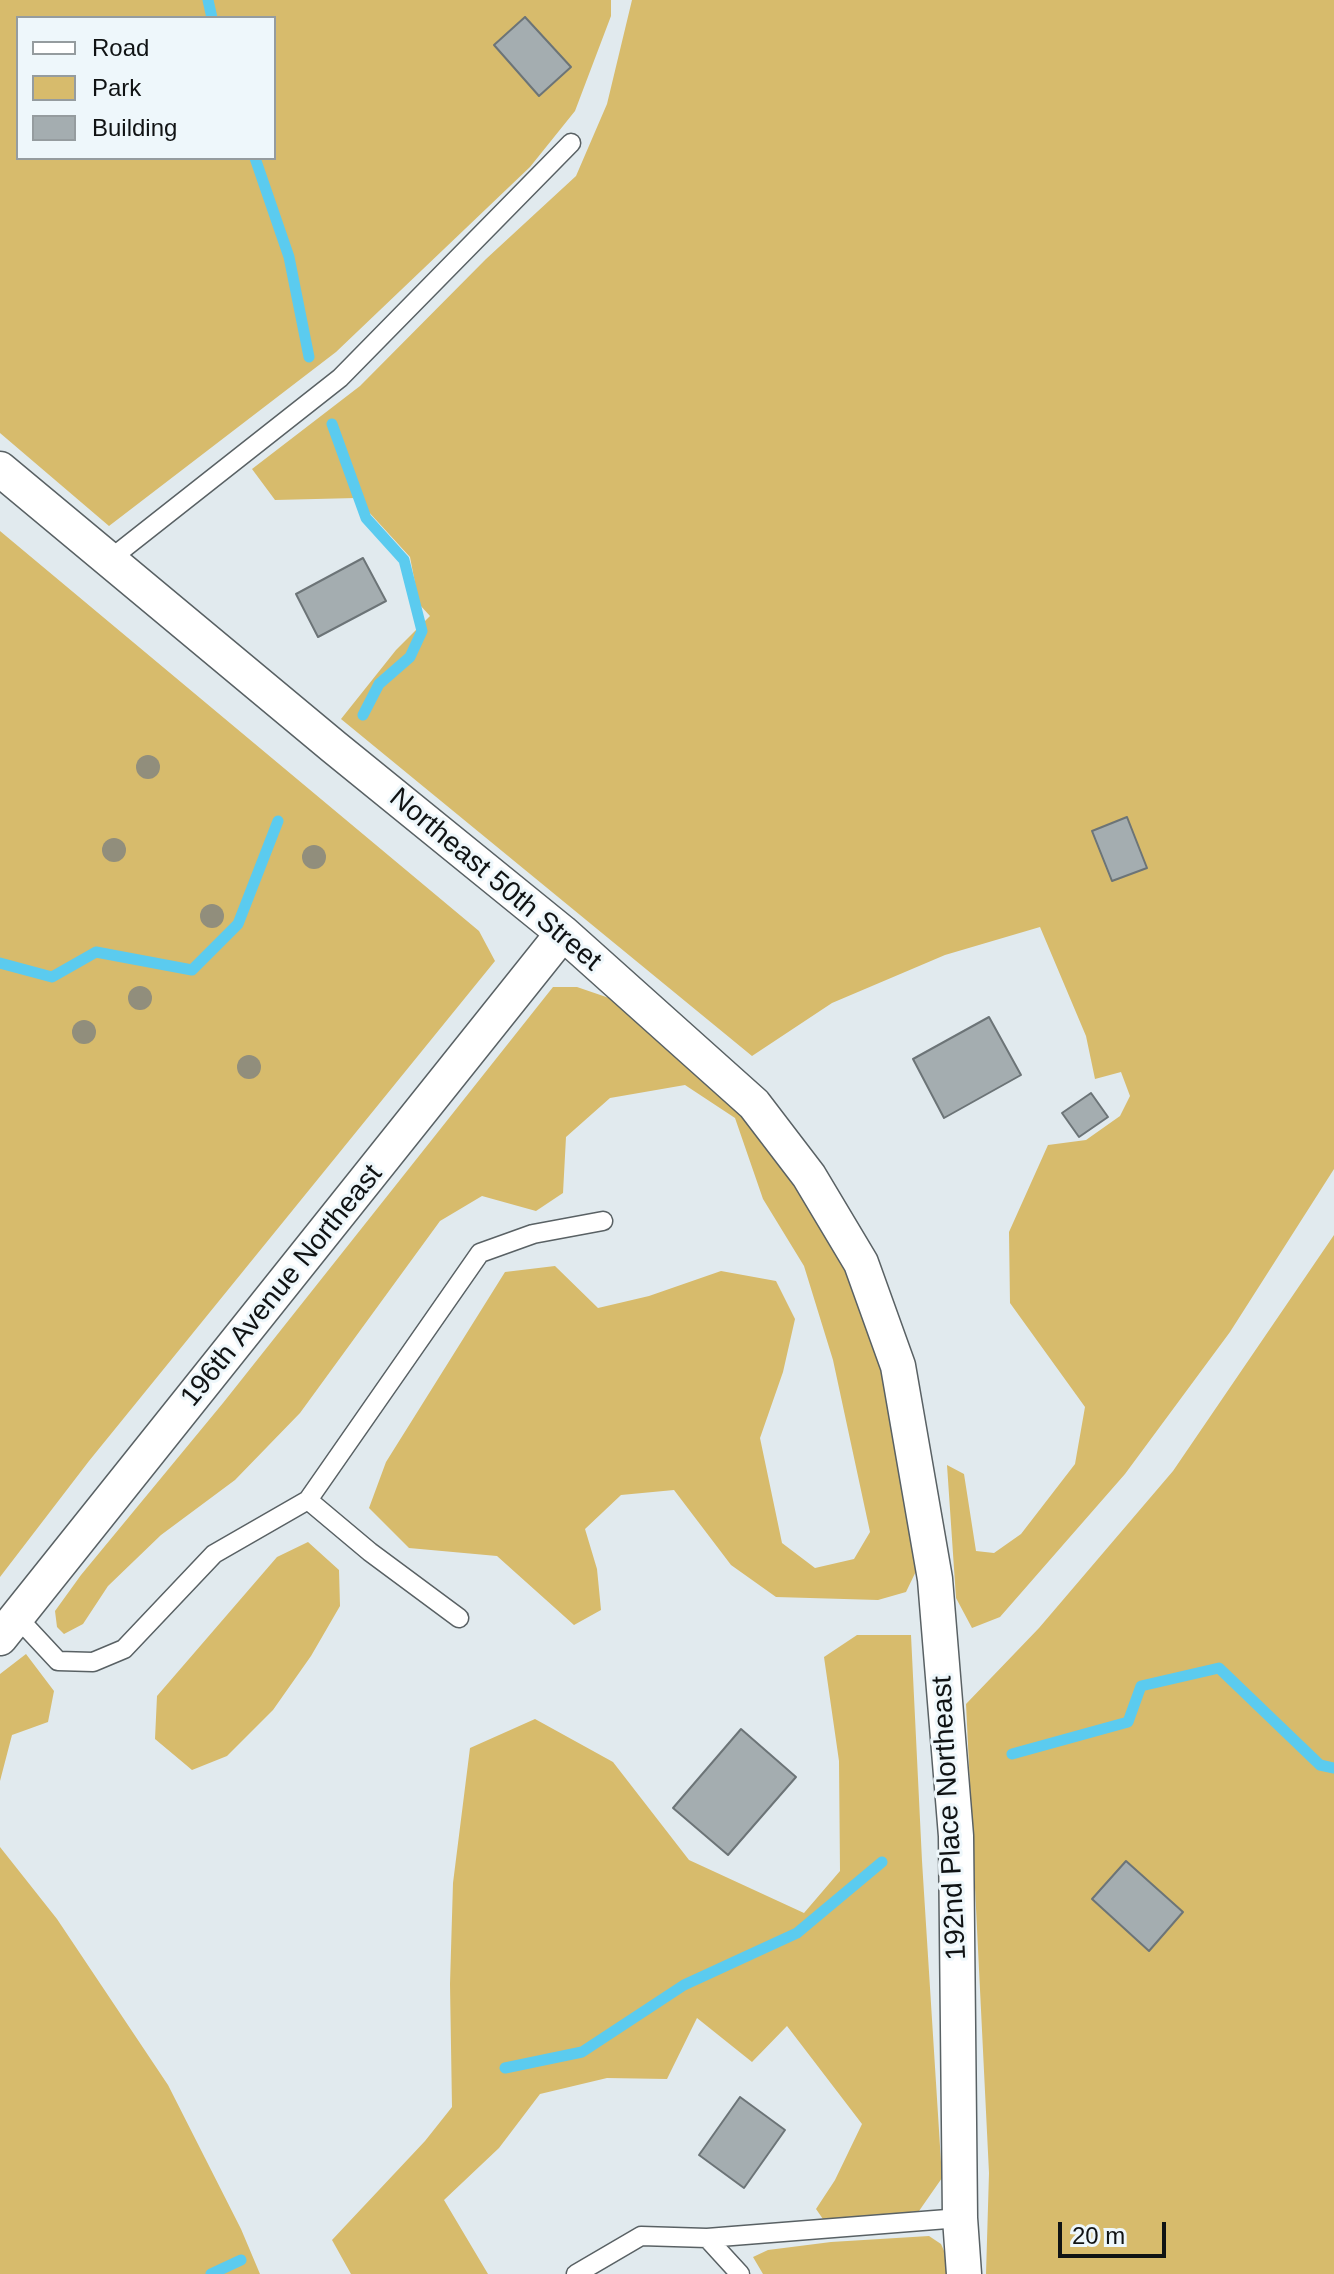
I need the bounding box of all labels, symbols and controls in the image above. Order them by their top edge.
legend [16,16,276,160]
text: Road [92,34,149,61]
text: Park [92,74,141,101]
text: Building [92,114,177,141]
street label: Northeast 50th Street [382,782,608,978]
street label: 196th Avenue Northeast [174,1158,390,1414]
street label: 192nd Place Northeast [926,1675,974,1961]
scale bar [1062,2206,1170,2256]
text: 20 m [1072,2222,1125,2249]

